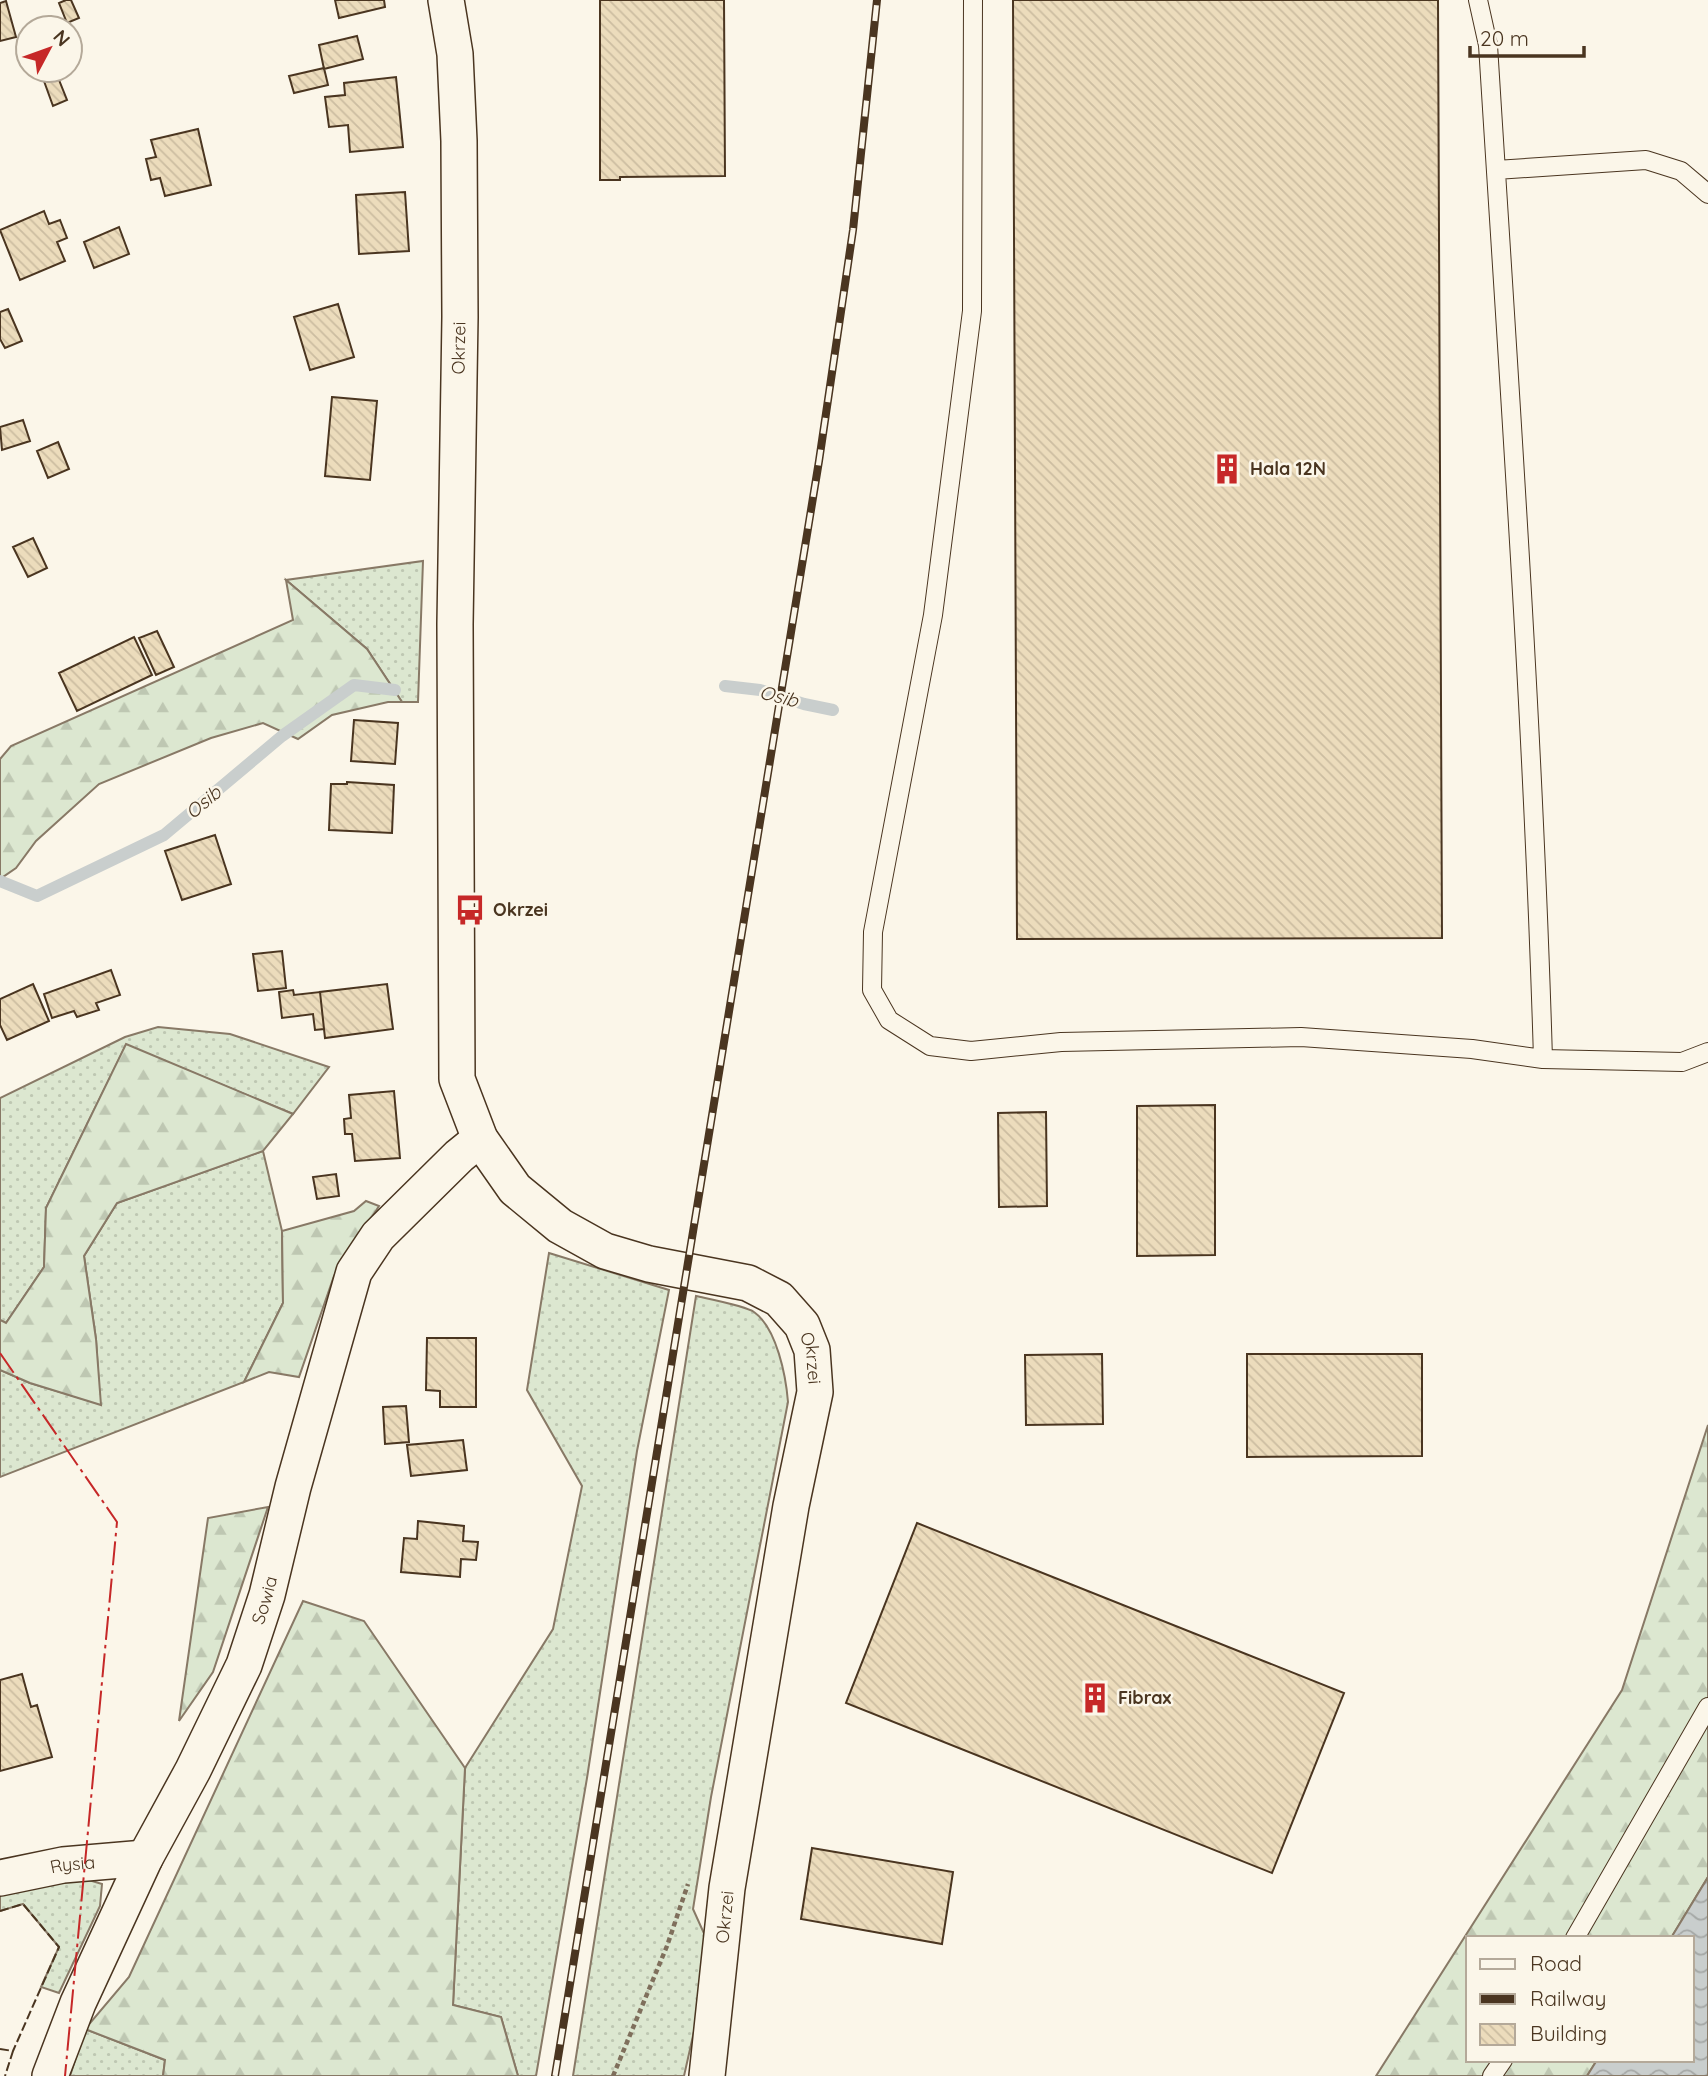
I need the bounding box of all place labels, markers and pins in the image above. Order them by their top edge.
building icon: Hala 12N [1210,452,1244,486]
place label: Hala 12N [1250,457,1326,480]
bus stop icon: Okrzei [453,893,487,927]
place label: Okrzei [493,898,548,921]
building icon: Fibrax [1078,1681,1112,1715]
place label: Fibrax [1118,1686,1172,1709]

